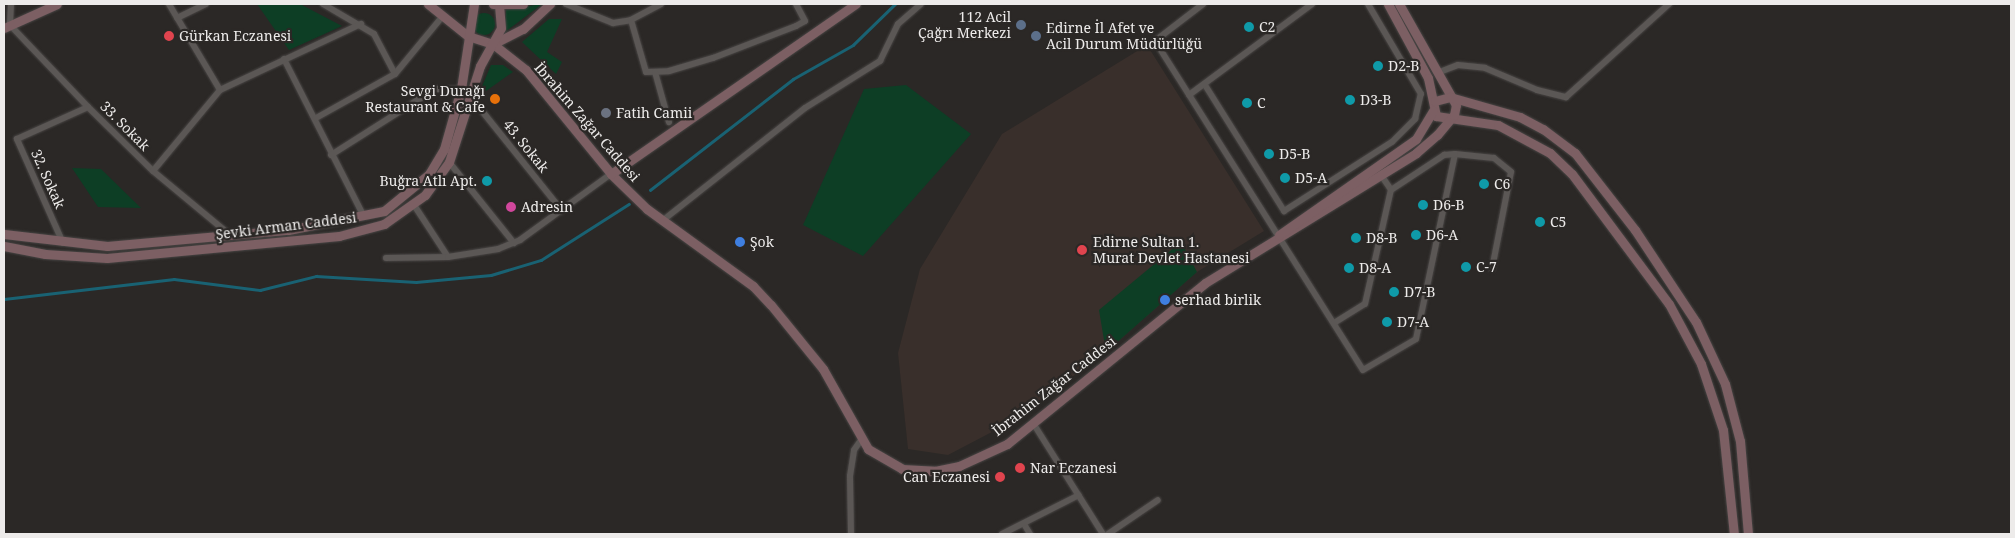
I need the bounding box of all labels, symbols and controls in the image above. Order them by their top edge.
place label: 112 Acil Çağrı Merkezi [918,9,1011,41]
marker: 112 Acil Çağrı Merkezi [1015,19,1027,31]
place label: C2 [1259,19,1275,35]
place label: Edirne İl Afet ve Acil Durum Müdürlüğü [1046,20,1202,52]
marker: C2 [1243,21,1255,33]
place label: Gürkan Eczanesi [179,28,291,44]
marker: Gürkan Eczanesi [163,30,175,42]
marker: Edirne İl Afet ve Acil Durum Müdürlüğü [1030,30,1042,42]
place label: D2-B [1388,58,1419,74]
street label: İbrahim Zağar Caddesi [531,59,643,185]
marker: D2-B [1372,60,1384,72]
place label: Sevgi Durağı Restaurant & Cafe [365,83,485,115]
place label: D3-B [1360,92,1391,108]
marker: Sevgi Durağı Restaurant & Cafe [489,93,501,105]
marker: D3-B [1344,94,1356,106]
place label: C [1257,95,1266,111]
marker: C [1241,97,1253,109]
street label: 33. Sokak [97,98,153,154]
place label: Fatih Camii [616,105,692,121]
marker: Fatih Camii [600,107,612,119]
street label: 43. Sokak [500,116,552,176]
place label: D5-B [1279,146,1310,162]
street label: 32. Sokak [28,147,68,211]
marker: D5-B [1263,148,1275,160]
place label: D5-A [1295,170,1327,186]
marker: D5-A [1279,172,1291,184]
place label: Buğra Atlı Apt. [379,173,477,189]
marker: Buğra Atlı Apt. [481,175,493,187]
place label: C6 [1494,176,1510,192]
marker: C6 [1478,178,1490,190]
place label: D6-B [1433,197,1464,213]
place label: Adresin [521,199,573,215]
marker: D6-B [1417,199,1429,211]
marker: Adresin [505,201,517,213]
street label: Şevki Arman Caddesi [215,209,357,243]
place label: C5 [1550,214,1566,230]
marker: C5 [1534,216,1546,228]
place label: D6-A [1426,227,1458,243]
marker: D6-A [1410,229,1422,241]
place label: D8-B [1366,230,1397,246]
marker: D8-B [1350,232,1362,244]
place label: Şok [750,234,774,250]
place label: Edirne Sultan 1. Murat Devlet Hastanesi [1093,234,1249,266]
marker: Şok [734,236,746,248]
marker: Edirne Sultan 1. Murat Devlet Hastanesi [1075,243,1089,257]
place label: C-7 [1476,259,1497,275]
place label: D8-A [1359,260,1391,276]
marker: C-7 [1460,261,1472,273]
marker: D8-A [1343,262,1355,274]
place label: D7-B [1404,284,1435,300]
marker: D7-B [1388,286,1400,298]
place label: serhad birlik [1175,292,1261,308]
marker: serhad birlik [1159,294,1171,306]
place label: D7-A [1397,314,1429,330]
marker: D7-A [1381,316,1393,328]
street label: İbrahim Zağar Caddesi [989,333,1119,439]
place label: Nar Eczanesi [1030,460,1117,476]
marker: Nar Eczanesi [1014,462,1026,474]
place label: Can Eczanesi [903,469,990,485]
marker: Can Eczanesi [994,471,1006,483]

